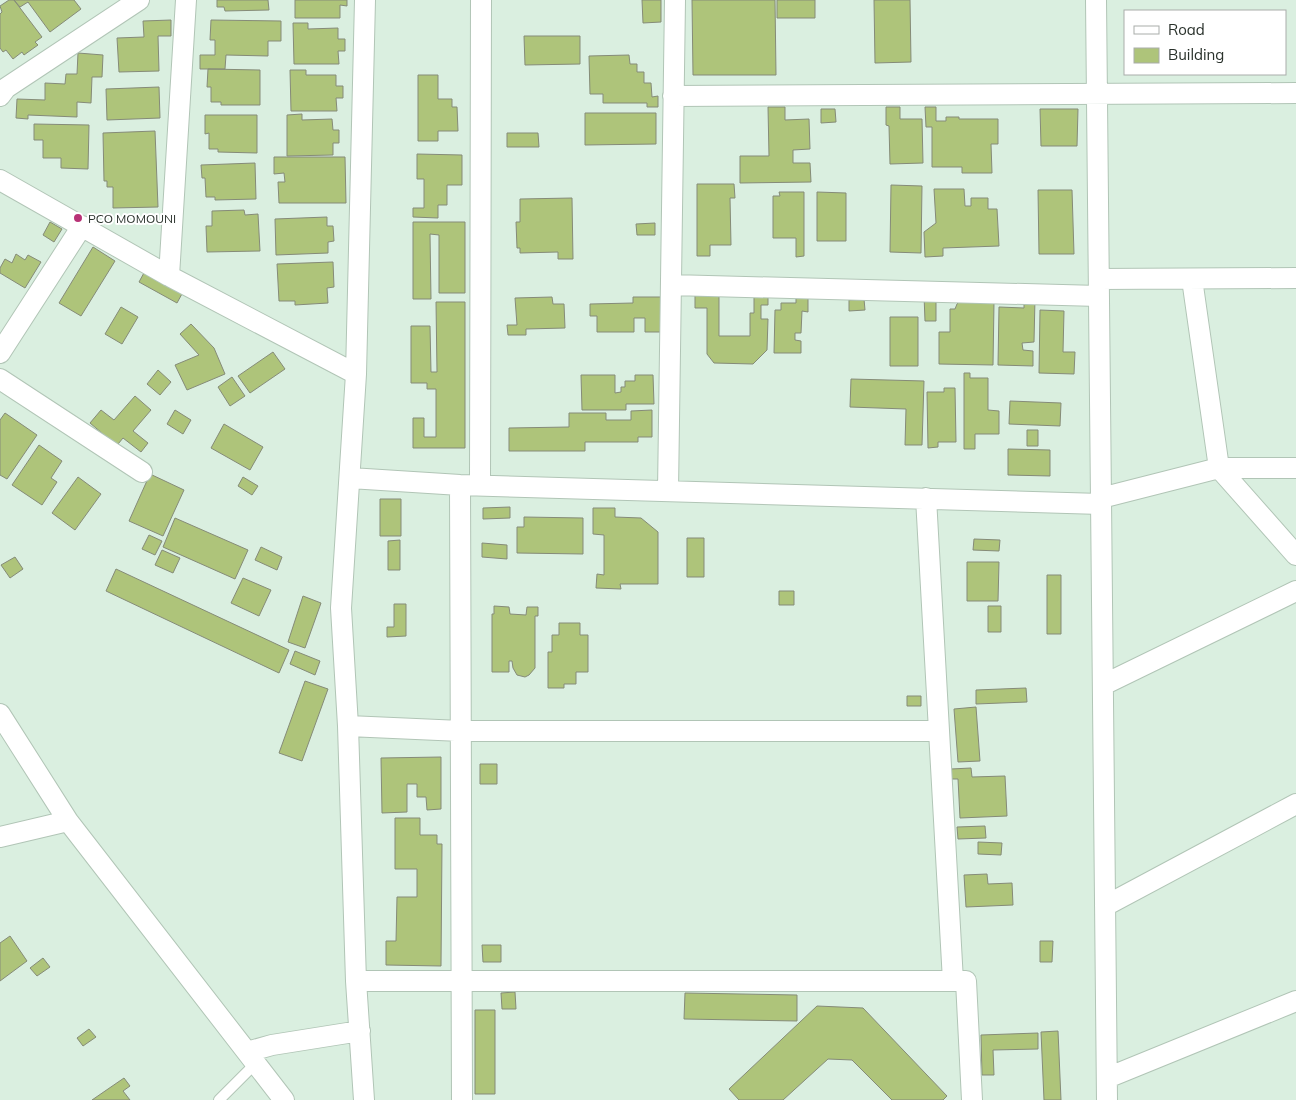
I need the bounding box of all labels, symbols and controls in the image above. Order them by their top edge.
legend [1124,10,1286,75]
text: Road [1168,20,1205,39]
text: Building [1168,45,1224,64]
place label: PCO MOMOUNI [88,211,176,226]
marker: PCO MOMOUNI [72,212,84,224]

